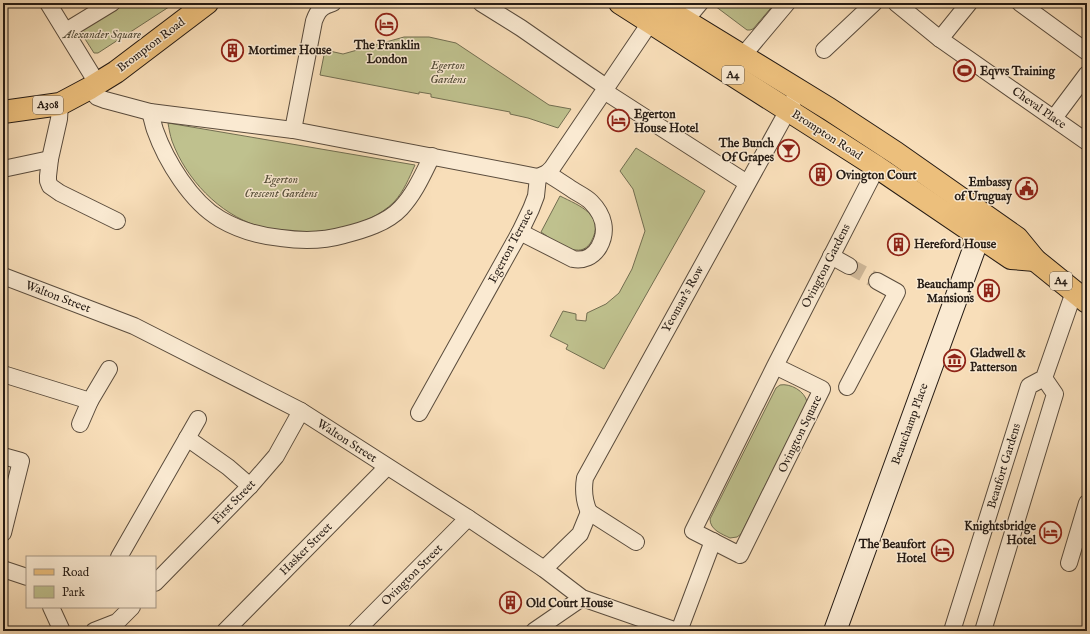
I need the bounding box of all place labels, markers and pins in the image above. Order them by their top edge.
hotel icon: The Franklin London [374,11,400,37]
building icon: Mortimer House [219,37,245,63]
place label: The Franklin London [353,38,421,67]
place label: Mortimer House [248,43,332,58]
sports icon: Eqvvs Training [952,58,978,84]
place label: Eqvvs Training [980,64,1055,80]
place label: Egerton House Hotel [634,107,699,136]
hotel icon: Egerton House Hotel [605,108,631,134]
place label: The Bunch Of Grapes [718,136,775,166]
bar icon: The Bunch Of Grapes [776,137,802,163]
building icon: Ovington Court [808,162,834,188]
place label: Ovington Court [836,168,918,184]
place label: Embassy of Uruguay [954,175,1013,205]
public building icon: Embassy of Uruguay [1014,176,1040,202]
building icon: Hereford House [886,231,912,257]
place label: Hereford House [914,237,997,252]
place label: Beauchamp Mansions [917,277,975,306]
building icon: Beauchamp Mansions [976,278,1002,304]
place label: Gladwell & Patterson [970,346,1026,375]
museum icon: Gladwell & Patterson [942,347,968,373]
place label: Knightsbridge Hotel [964,519,1037,548]
hotel icon: Knightsbridge Hotel [1038,520,1064,546]
place label: The Beaufort Hotel [858,537,927,566]
hotel icon: The Beaufort Hotel [929,538,955,564]
building icon: Old Court House [497,590,523,616]
place label: Old Court House [526,596,614,611]

